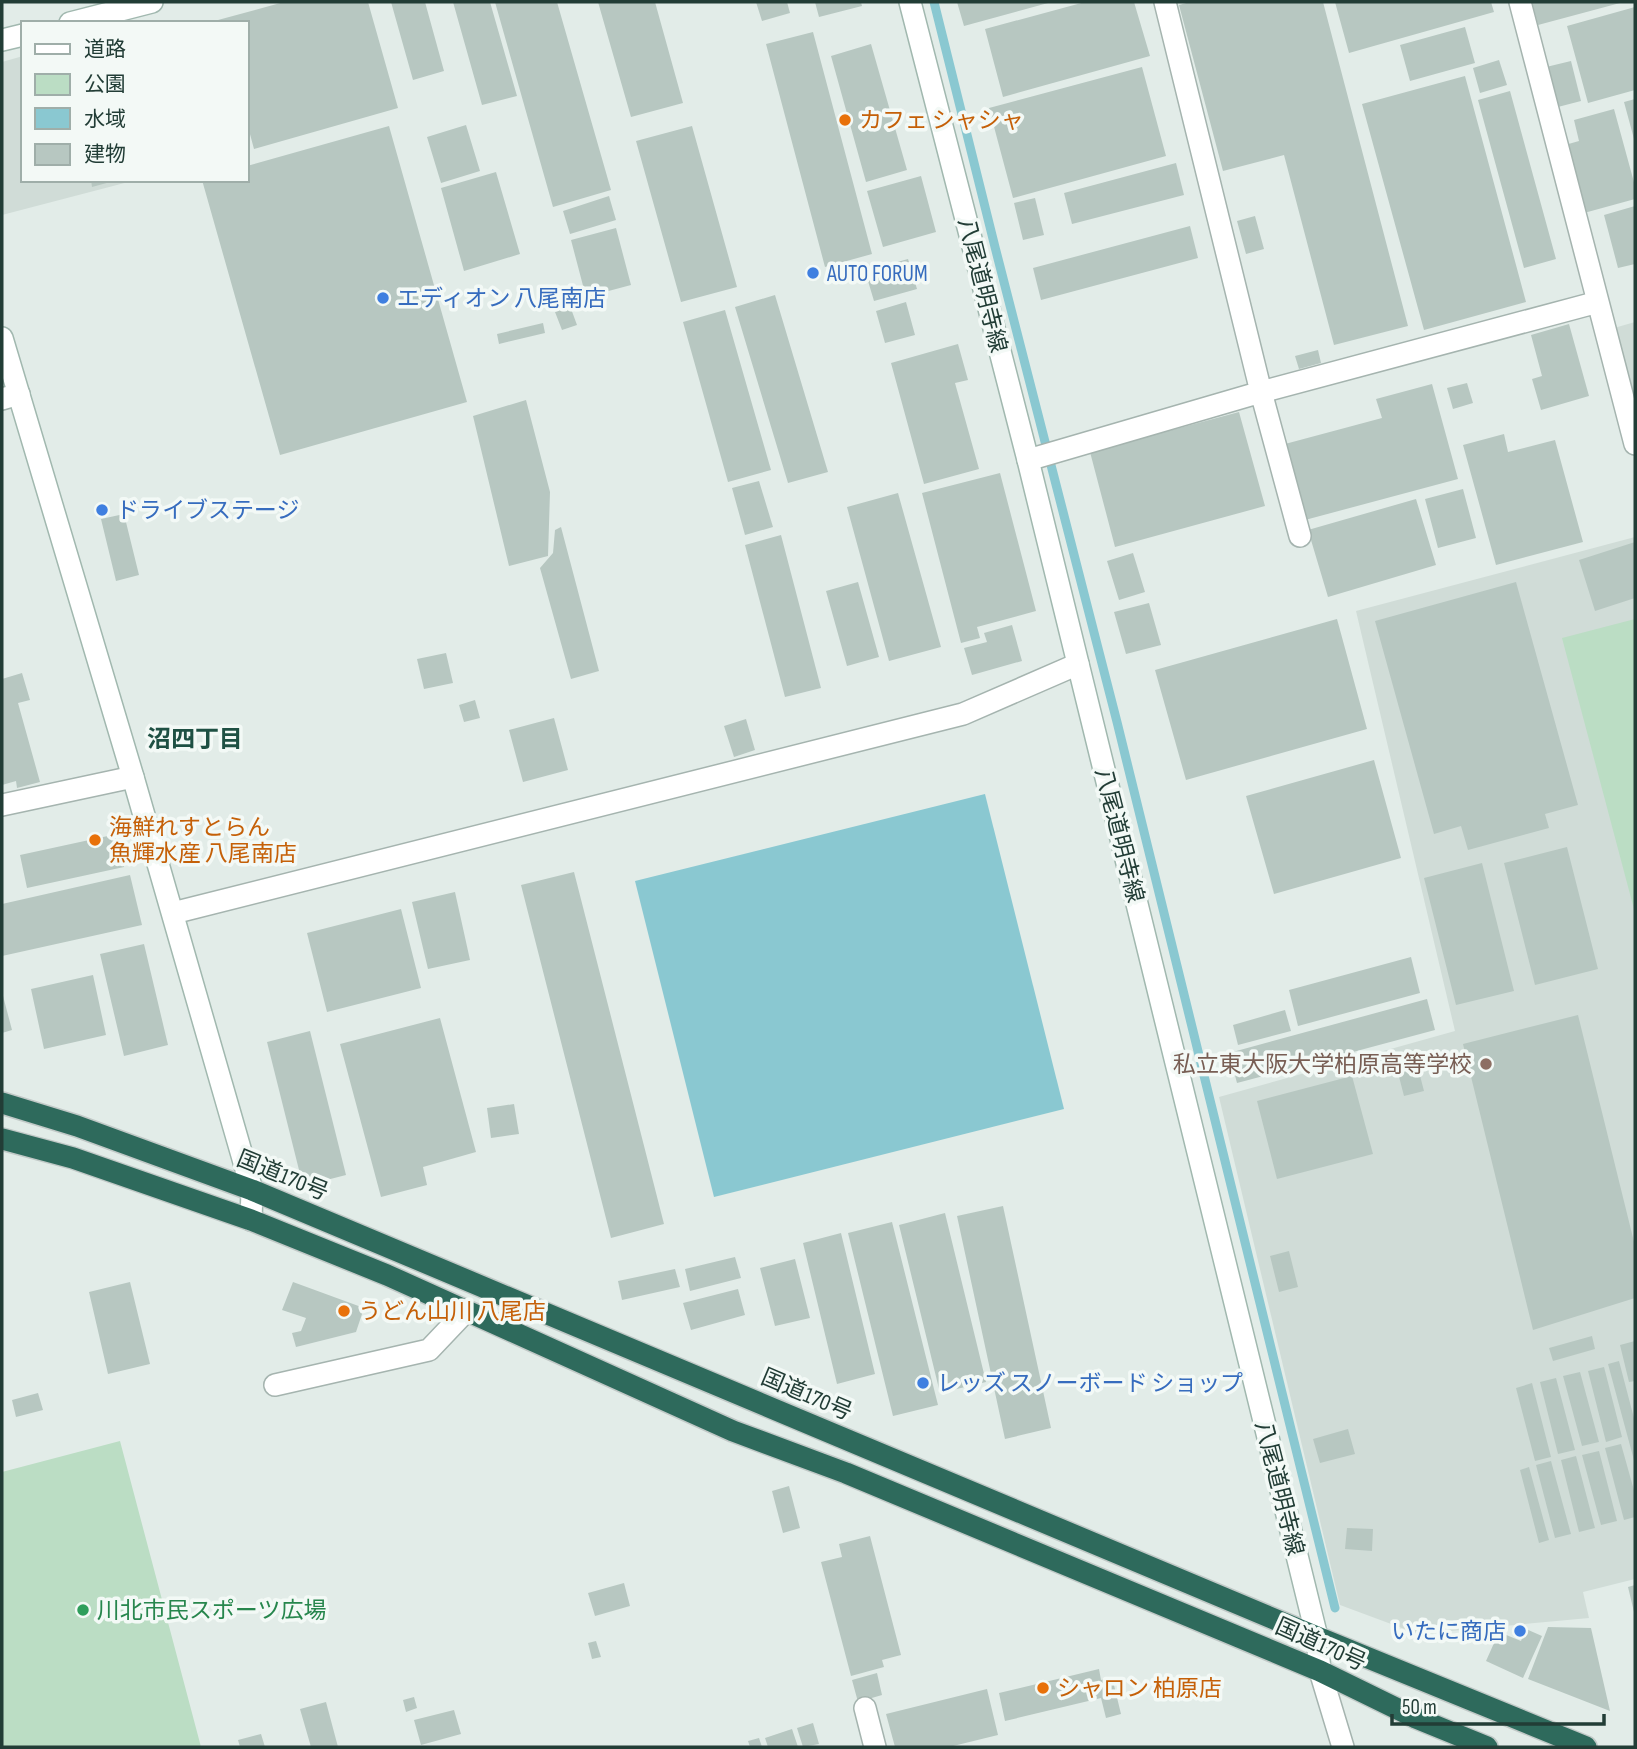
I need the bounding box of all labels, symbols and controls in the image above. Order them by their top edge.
legend [21,21,248,182]
text: 道路 [84,37,126,62]
text: 公園 [84,72,126,97]
text: 水域 [84,107,126,132]
place label: カフェ シャシャ [859,107,1024,135]
marker: カフェ シャシャ [837,112,853,128]
text: 建物 [84,142,126,167]
street label: 八尾道明寺線 [952,215,1012,356]
place label: AUTO FORUM [826,260,928,288]
marker: AUTO FORUM [805,265,821,281]
place label: エディオン 八尾南店 [397,285,606,313]
marker: エディオン 八尾南店 [375,290,391,306]
place label: ドライブステージ [116,497,300,525]
marker: ドライブステージ [94,502,110,518]
district label: 沼四丁目 [147,725,243,754]
street label: 八尾道明寺線 [1089,765,1149,906]
place label: 海鮮れすとらん 魚輝水産 八尾南店 [109,814,297,868]
marker: 海鮮れすとらん 魚輝水産 八尾南店 [87,832,103,848]
place label: 私立東大阪大学柏原高等学校 [1173,1051,1472,1079]
marker: 私立東大阪大学柏原高等学校 [1478,1056,1494,1072]
street label: 国道170号 [233,1145,333,1207]
place label: うどん山川 八尾店 [358,1298,546,1326]
marker: うどん山川 八尾店 [336,1303,352,1319]
street label: 国道170号 [757,1363,856,1427]
place label: レッズ スノーボード ショップ [937,1370,1243,1398]
marker: レッズ スノーボード ショップ [915,1375,931,1391]
street label: 八尾道明寺線 [1249,1418,1309,1559]
place label: 川北市民スポーツ広場 [97,1597,327,1625]
marker: 川北市民スポーツ広場 [75,1602,91,1618]
street label: 国道170号 [1271,1613,1370,1677]
place label: いたに商店 [1391,1618,1506,1646]
marker: いたに商店 [1512,1623,1528,1639]
place label: シャロン 柏原店 [1057,1675,1222,1703]
marker: シャロン 柏原店 [1035,1680,1051,1696]
scale bar [1392,1682,1604,1726]
text: 50 m [1402,1695,1437,1720]

